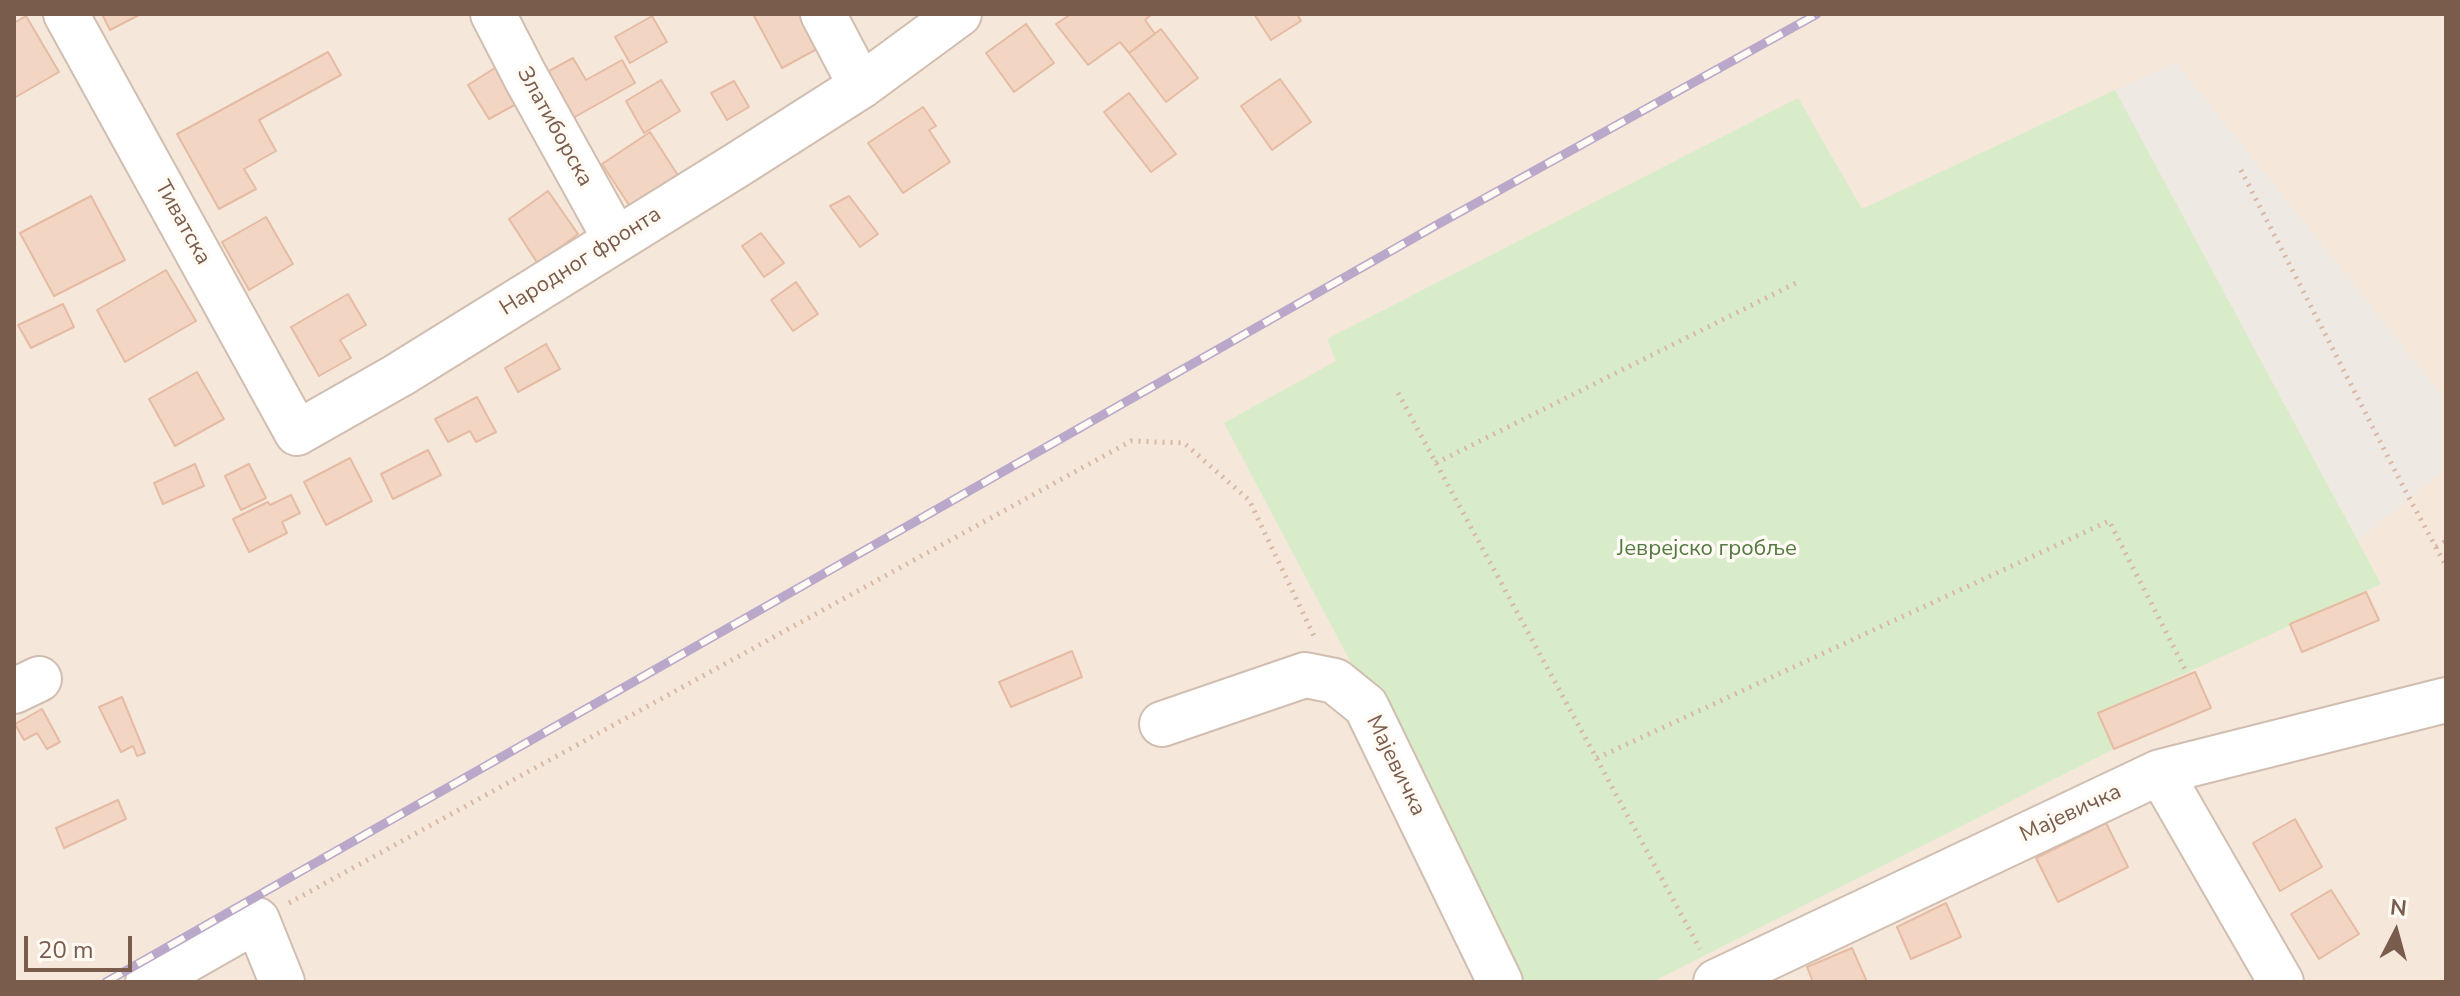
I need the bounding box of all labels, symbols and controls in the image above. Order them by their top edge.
street label: Златиборска [510,62,598,192]
street label: Тиватска [148,176,216,270]
street label: Народног фронта [495,202,667,322]
park label: Јеврејско гробље [1617,537,1797,563]
street label: Мајевичка [1359,711,1431,821]
street label: Мајевичка [2016,779,2126,849]
north arrow [2356,892,2436,972]
text: N [2389,892,2408,924]
scale bar [28,920,136,970]
text: 20 m [38,934,94,966]

